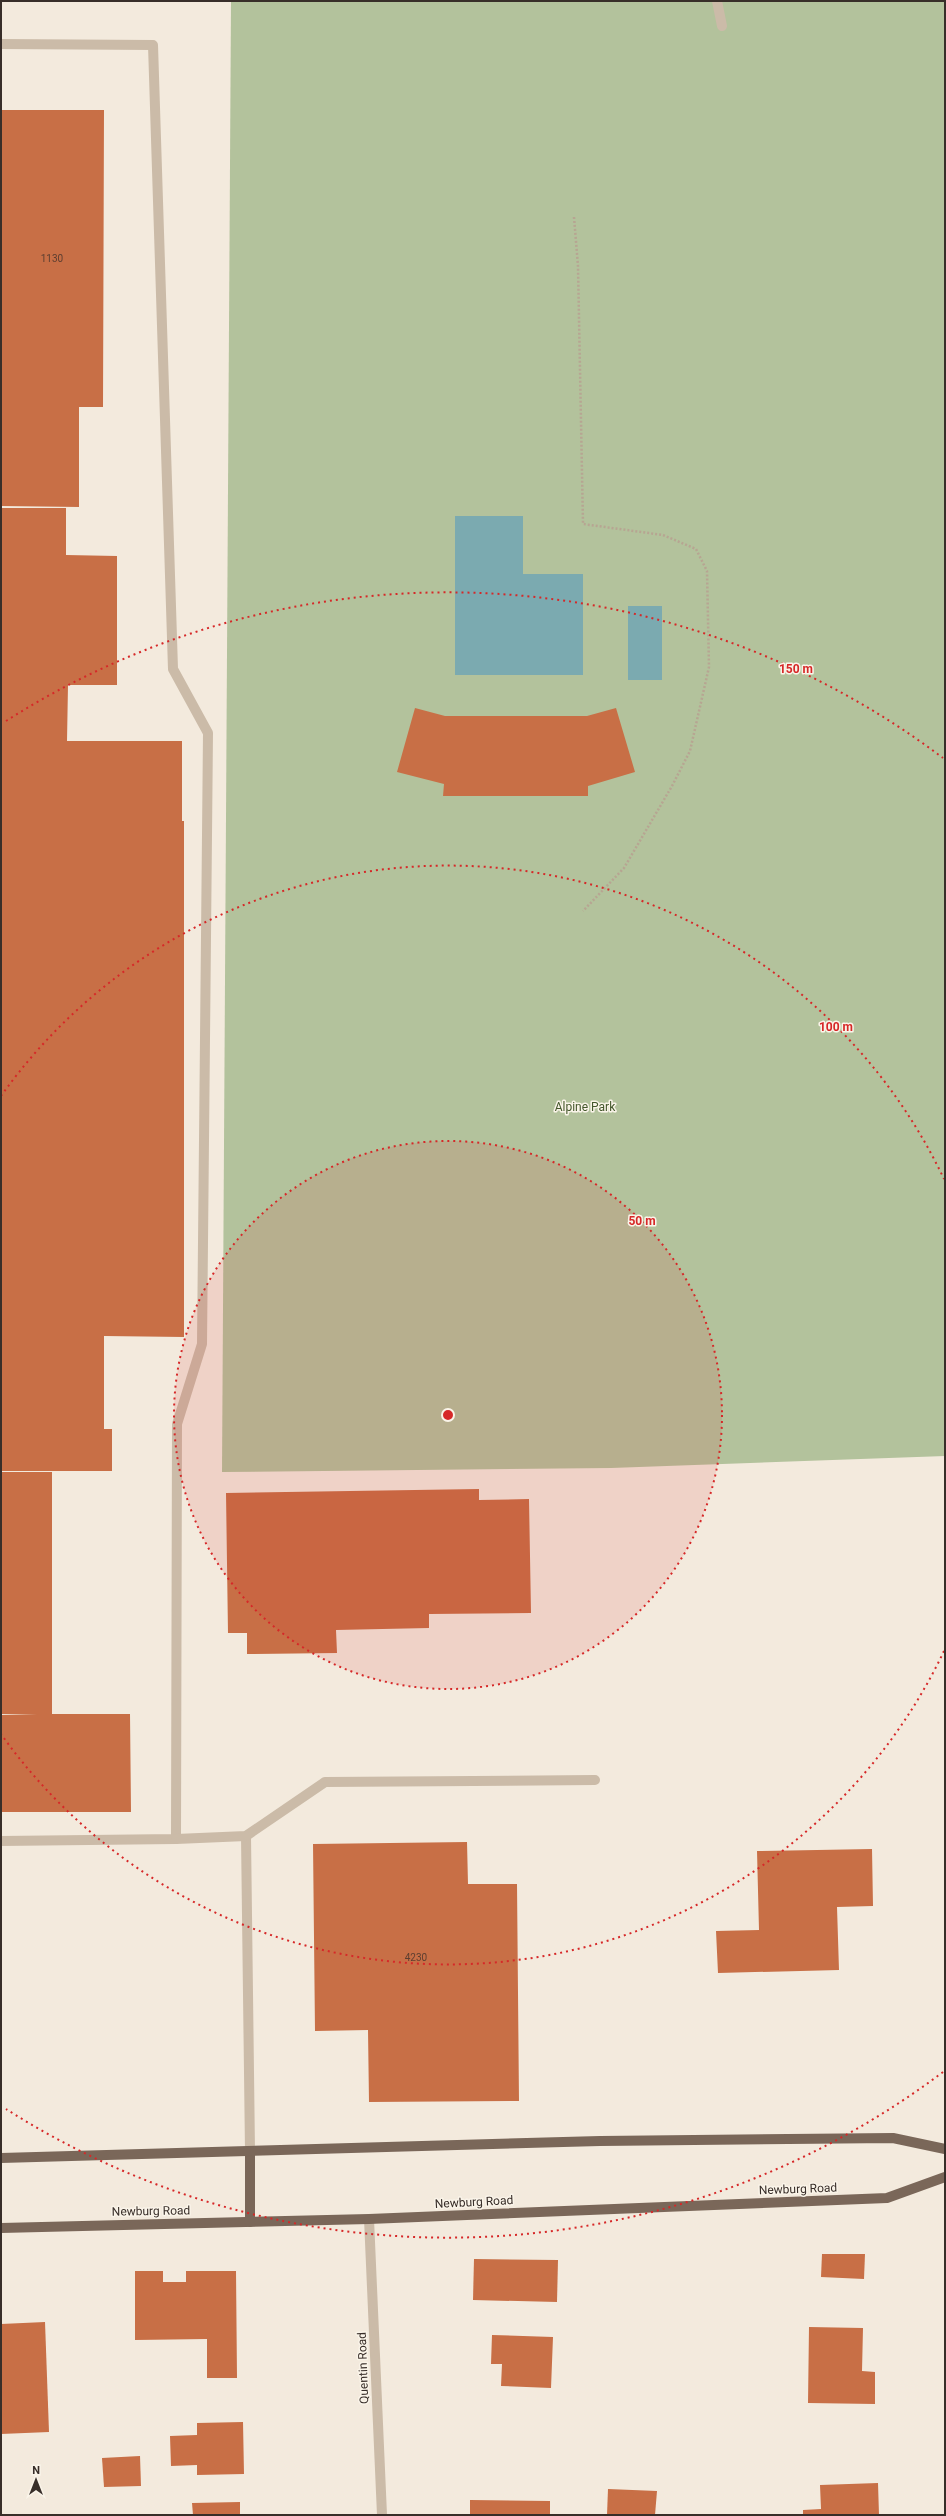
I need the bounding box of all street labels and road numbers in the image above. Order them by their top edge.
street label: Newburg Road [759,2181,837,2197]
street label: Newburg Road [434,2193,514,2211]
street label: Newburg Road [112,2203,190,2219]
street label: Quentin Road [355,2332,371,2404]

